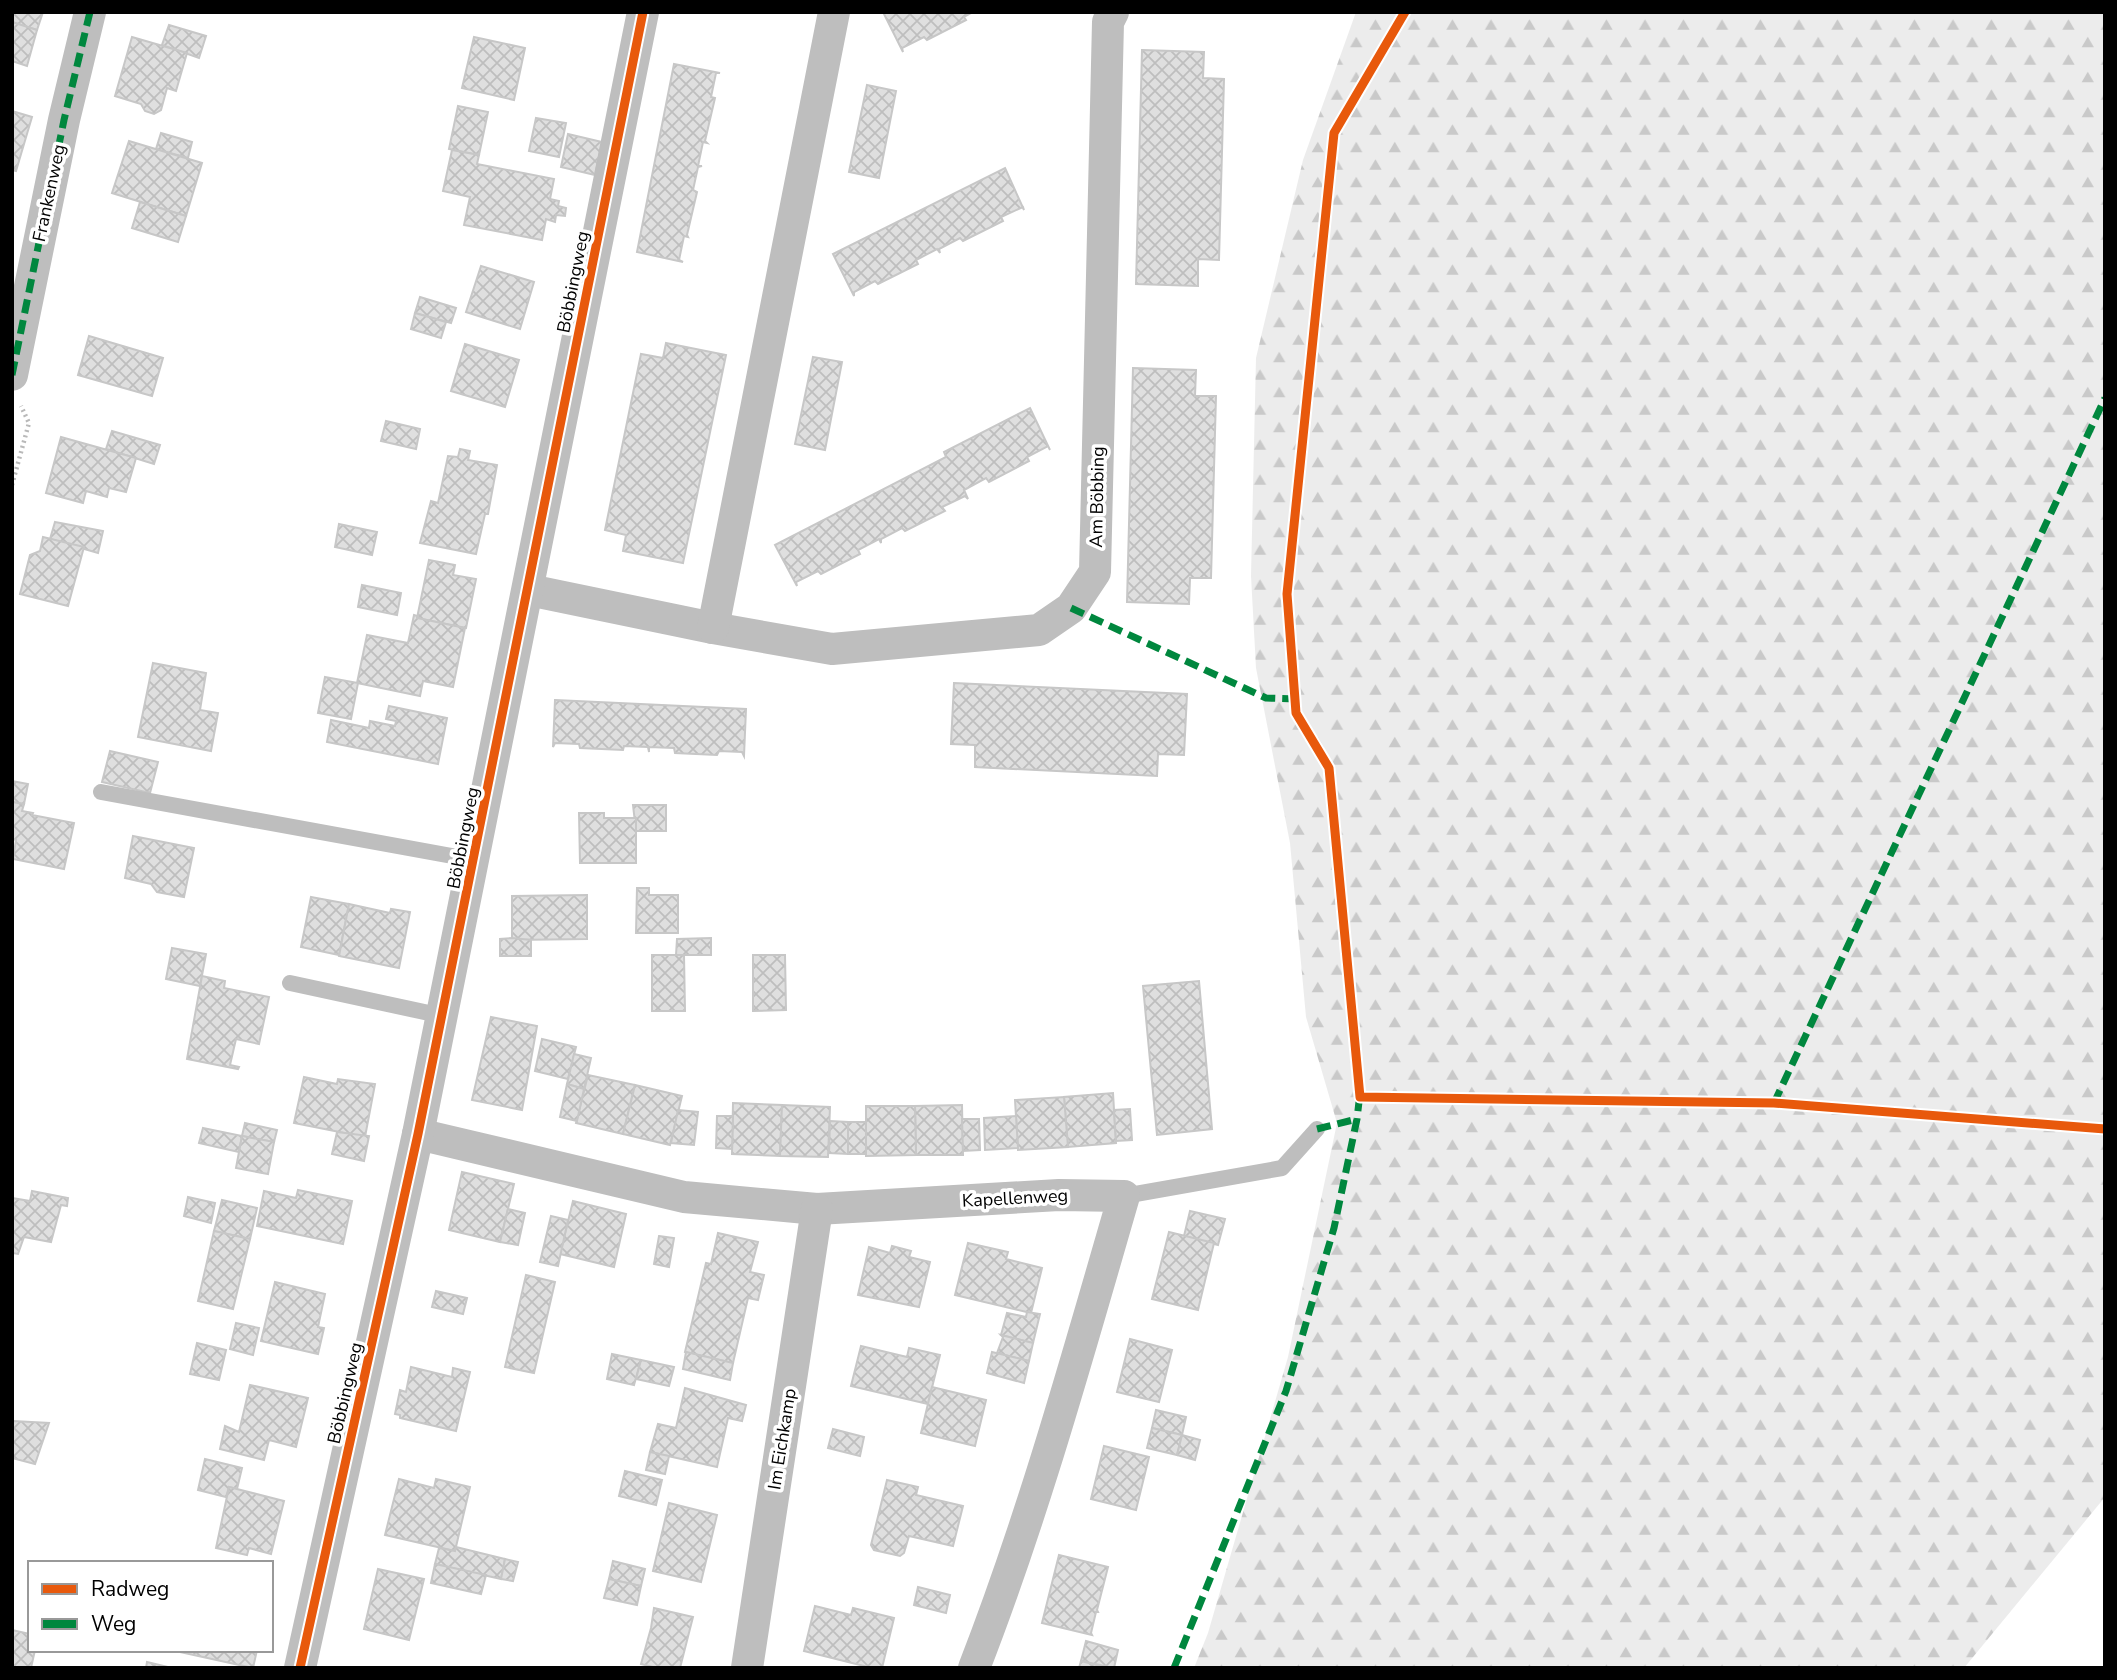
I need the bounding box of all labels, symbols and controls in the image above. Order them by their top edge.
street label: Frankenweg [27,142,71,244]
street label: Böbbingweg [551,229,595,335]
street label: Am Böbbing [1084,446,1110,548]
street label: Böbbingweg [441,785,485,891]
street label: Kapellenweg [961,1183,1069,1213]
street label: Böbbingweg [322,1340,368,1446]
street label: Im Eichkamp [762,1387,802,1491]
legend [28,1561,273,1652]
text: Radweg [91,1575,169,1603]
text: Weg [91,1610,136,1638]

